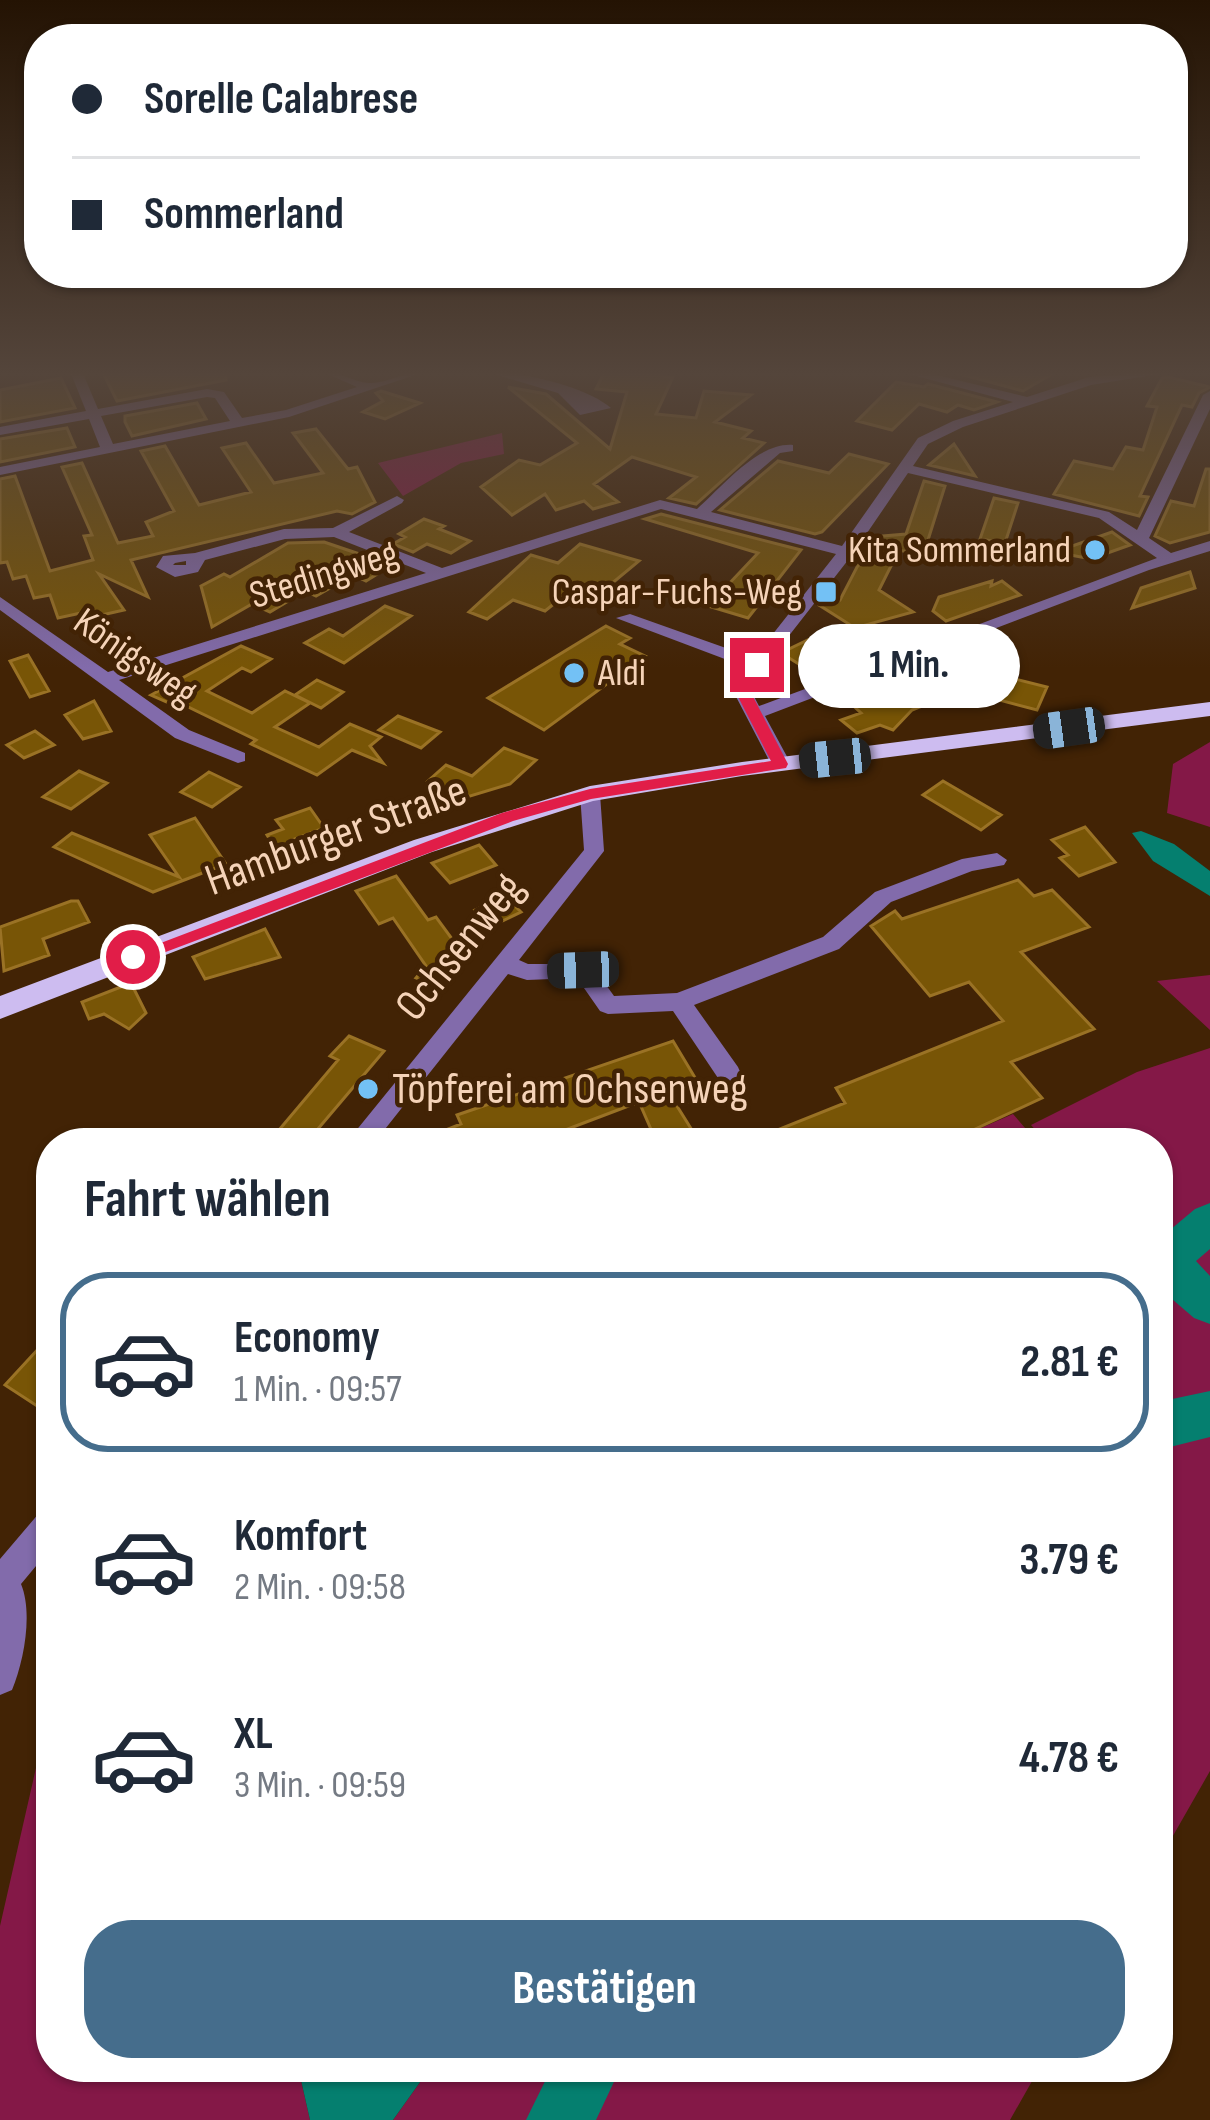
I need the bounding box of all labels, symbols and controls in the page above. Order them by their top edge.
text: Sorelle Calabrese [144,72,418,127]
text: Sommerland [144,187,344,242]
place label: Kita Sommerland [848,527,1071,574]
street label: Stedingweg [244,530,404,620]
marker: Kita Sommerland [1082,537,1108,563]
place label: Caspar-Fuchs-Weg [552,569,802,616]
marker: Caspar-Fuchs-Weg [813,579,839,605]
street label: Königsweg [64,599,206,717]
callout: 1 Min. [799,623,1021,707]
route end [730,638,784,692]
text: 1 Min. [869,642,949,689]
place label: Aldi [597,650,646,697]
marker: Aldi [561,660,587,686]
car [1031,705,1107,751]
car [797,736,873,780]
street label: Hamburger Straße [198,763,474,909]
street label: Ochsenweg [384,862,536,1032]
route start [106,930,160,984]
car [546,951,620,989]
place label: Töpferei am Ochsenweg [392,1062,748,1117]
marker: Töpferei am Ochsenweg [355,1076,381,1102]
text: Fahrt wählen [84,1167,331,1232]
icon: car [90,1308,198,1416]
text: Economy [234,1311,380,1366]
text: 2.81 € [1020,1335,1119,1390]
text: 1 Min. · 09:57 [234,1366,402,1413]
icon: car [90,1506,198,1614]
text: Komfort [234,1509,367,1564]
text: 3.79 € [1019,1533,1119,1588]
text: 2 Min. · 09:58 [234,1564,406,1611]
icon: car [90,1704,198,1812]
text: XL [234,1707,273,1762]
text: 4.78 € [1019,1731,1119,1786]
text: 3 Min. · 09:59 [234,1762,406,1809]
button: Bestätigen [84,1920,1125,2058]

